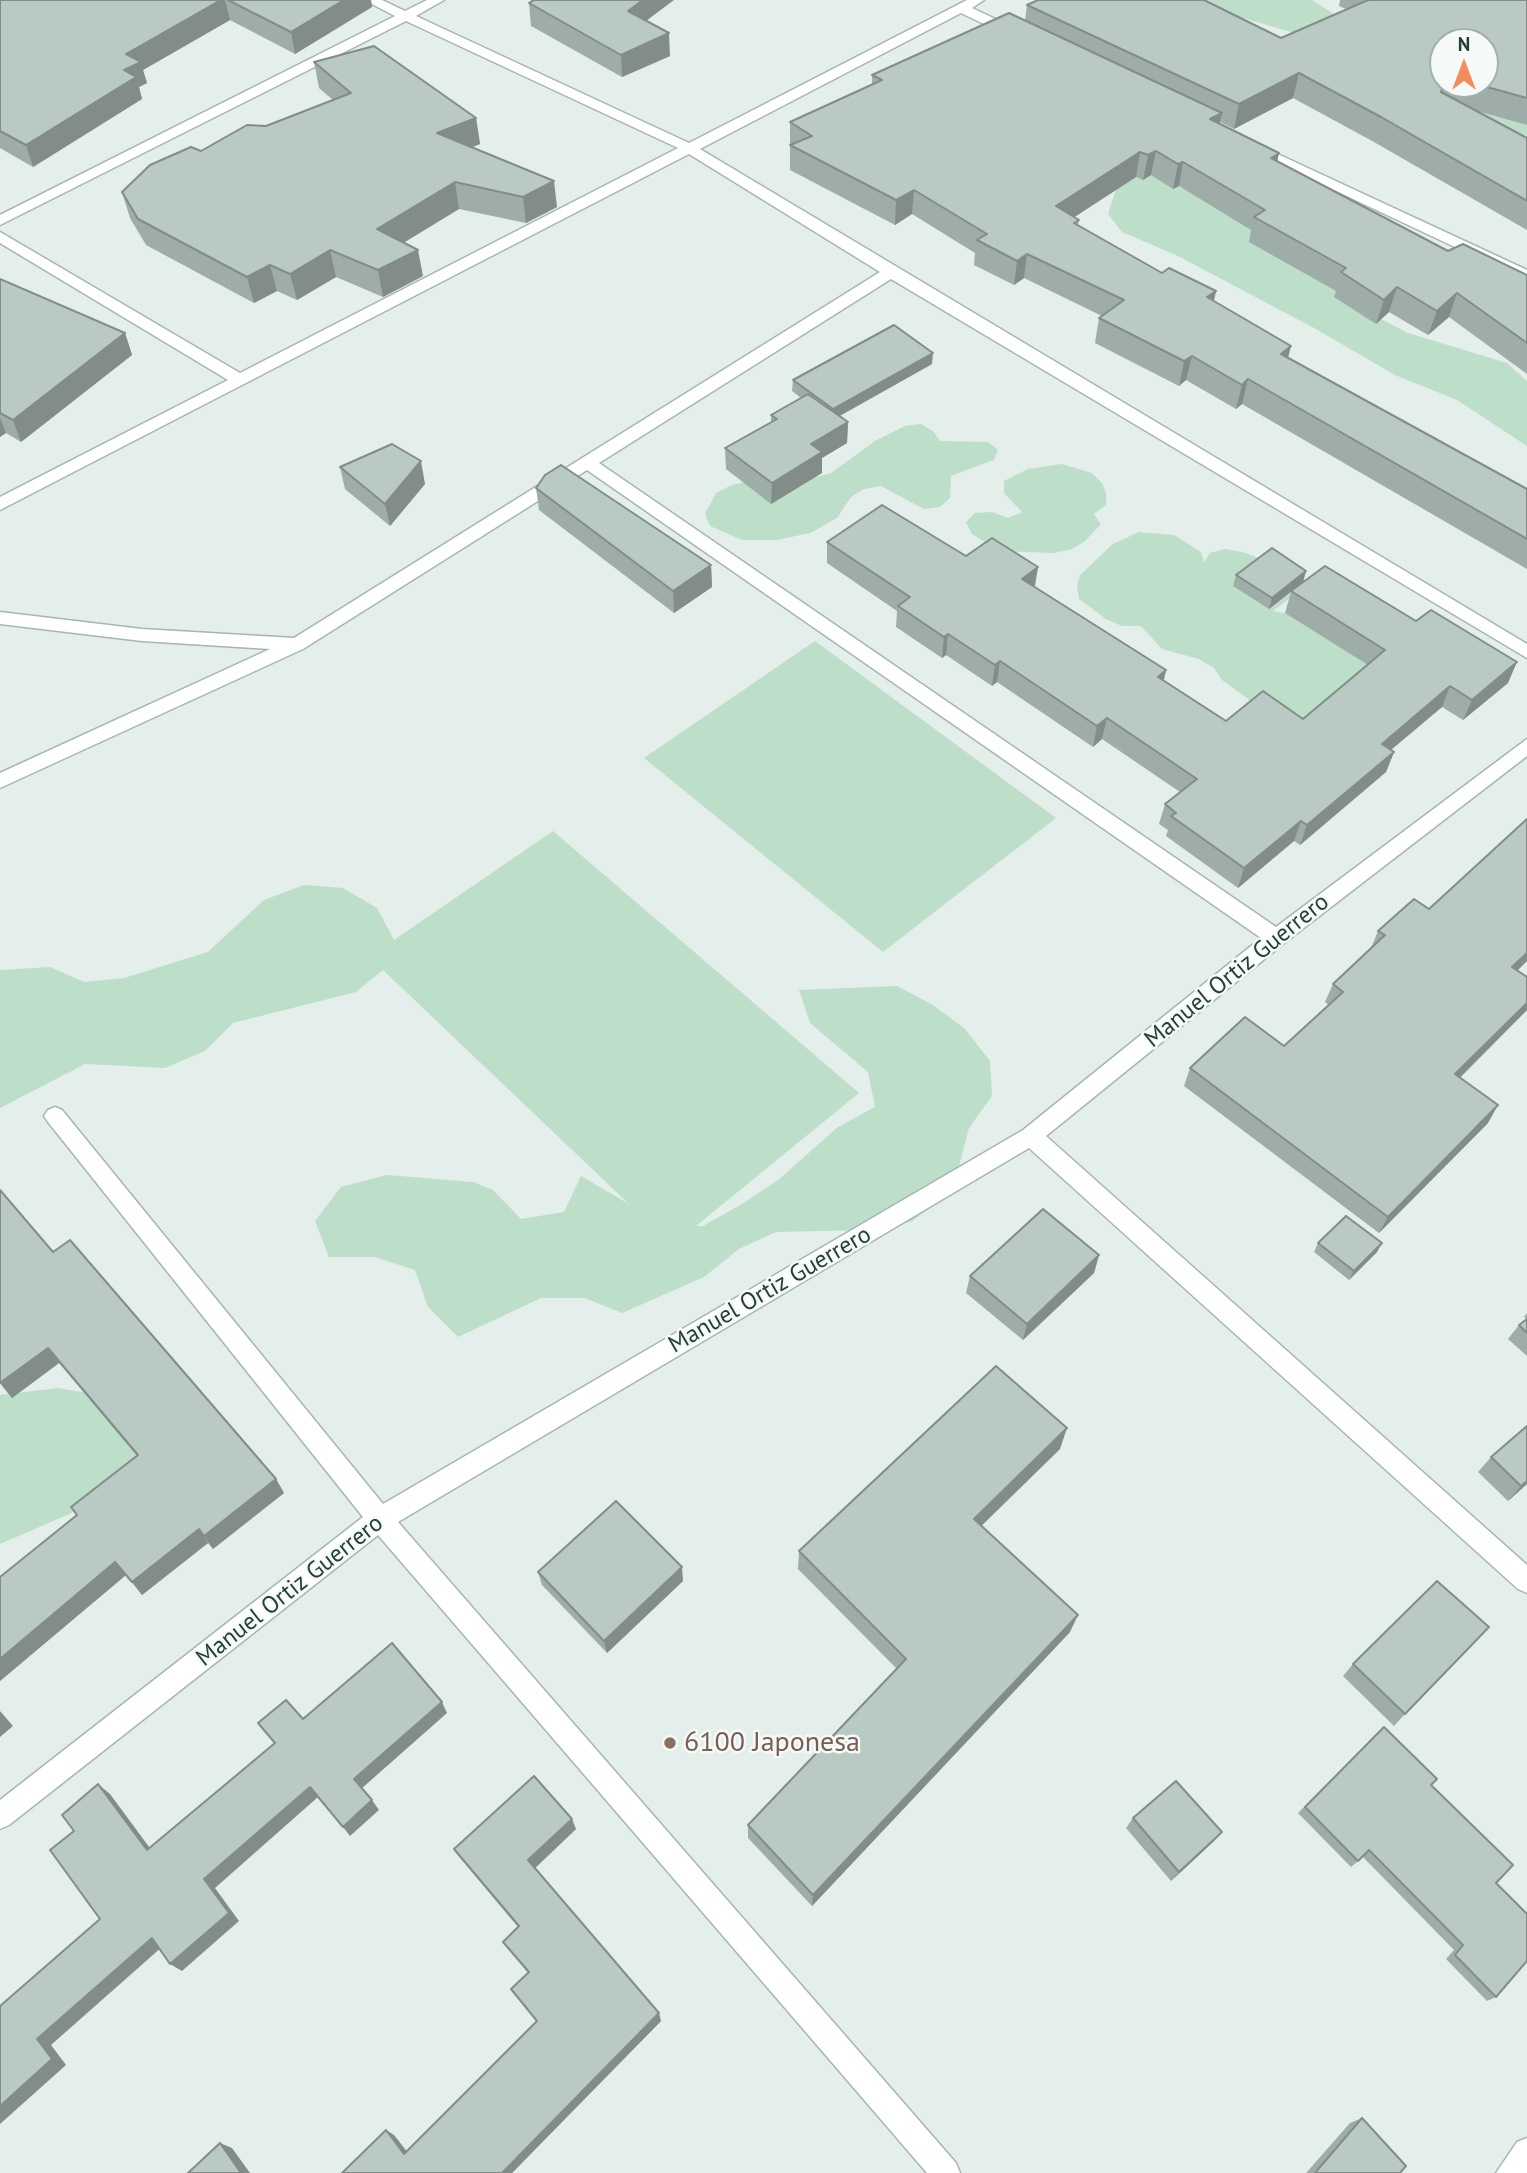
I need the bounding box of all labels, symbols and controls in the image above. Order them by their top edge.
north arrow [1429,28,1499,98]
text: N [1458,32,1470,56]
street label: Manuel Ortiz Guerrero [1139,888,1335,1054]
street label: Manuel Ortiz Guerrero [664,1220,876,1360]
street label: Manuel Ortiz Guerrero [191,1509,389,1673]
place label: 6100 Japonesa [684,1726,860,1760]
marker: 6100 Japonesa [662,1735,678,1751]

